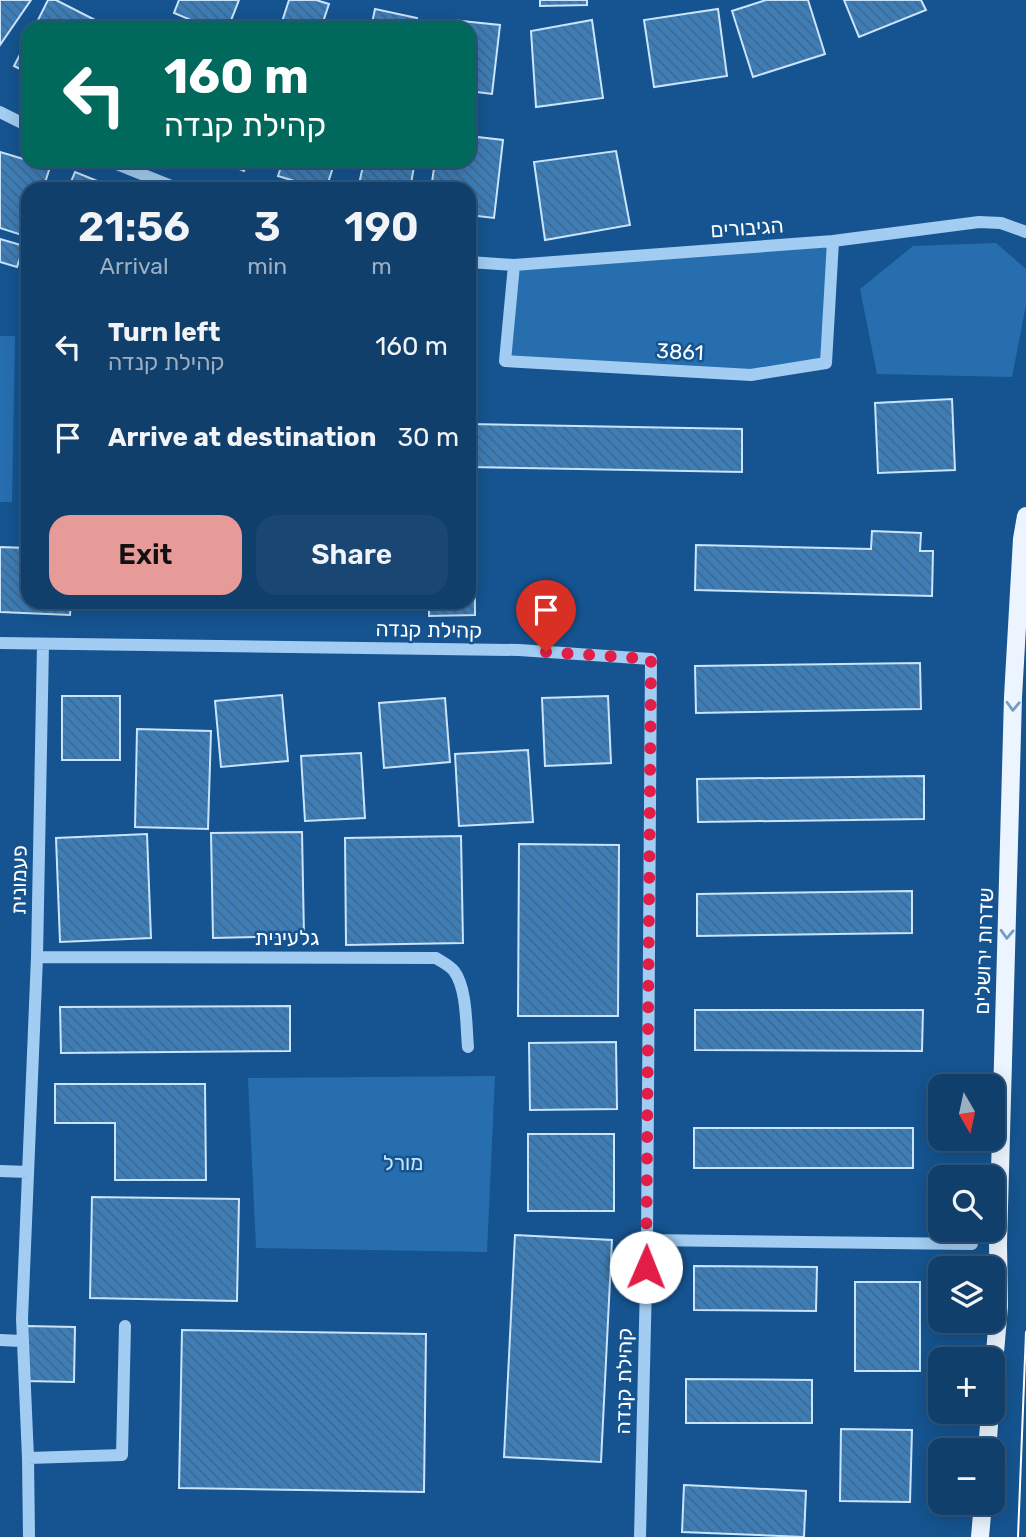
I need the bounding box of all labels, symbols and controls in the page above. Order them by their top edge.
text: 160 m [164,47,309,105]
icon: left [49,49,140,140]
text: קהילת קנדה [164,106,326,144]
text: 21:56 [78,202,190,252]
text: 3 [254,202,281,252]
text: 190 [344,202,419,252]
street label: הגיבורים [710,212,784,243]
text: Arrival [100,252,169,280]
text: min [247,252,287,280]
text: m [371,252,392,280]
text: Turn left [108,317,220,348]
icon: left [49,328,87,366]
text: 160 m [375,331,448,362]
street label: 3861 [656,338,704,365]
text: קהילת קנדה [108,348,225,376]
icon: arrive [49,419,87,457]
text: Arrive at destination [108,422,376,453]
text: 30 m [397,422,459,453]
button: Exit [49,515,242,595]
button: Share [256,515,448,595]
pin [516,580,576,652]
icon: arrive [527,591,565,629]
street label: קהילת קנדה [375,616,483,643]
one-way arrow [1005,702,1021,712]
street label: פעמונית [5,845,32,915]
street label: שדרות ירושלים [969,887,998,1015]
street label: גלעינית [255,925,319,950]
one-way arrow [999,929,1015,939]
north arrow [928,1074,1004,1152]
map controls [928,1074,1005,1515]
park label: מורל [383,1150,423,1175]
button: search [928,1165,1005,1242]
position arrow [609,1230,683,1304]
button: layers [928,1256,1005,1333]
street label: קהילת קנדה [610,1327,637,1435]
button: + [928,1347,1005,1424]
button: − [928,1438,1005,1515]

